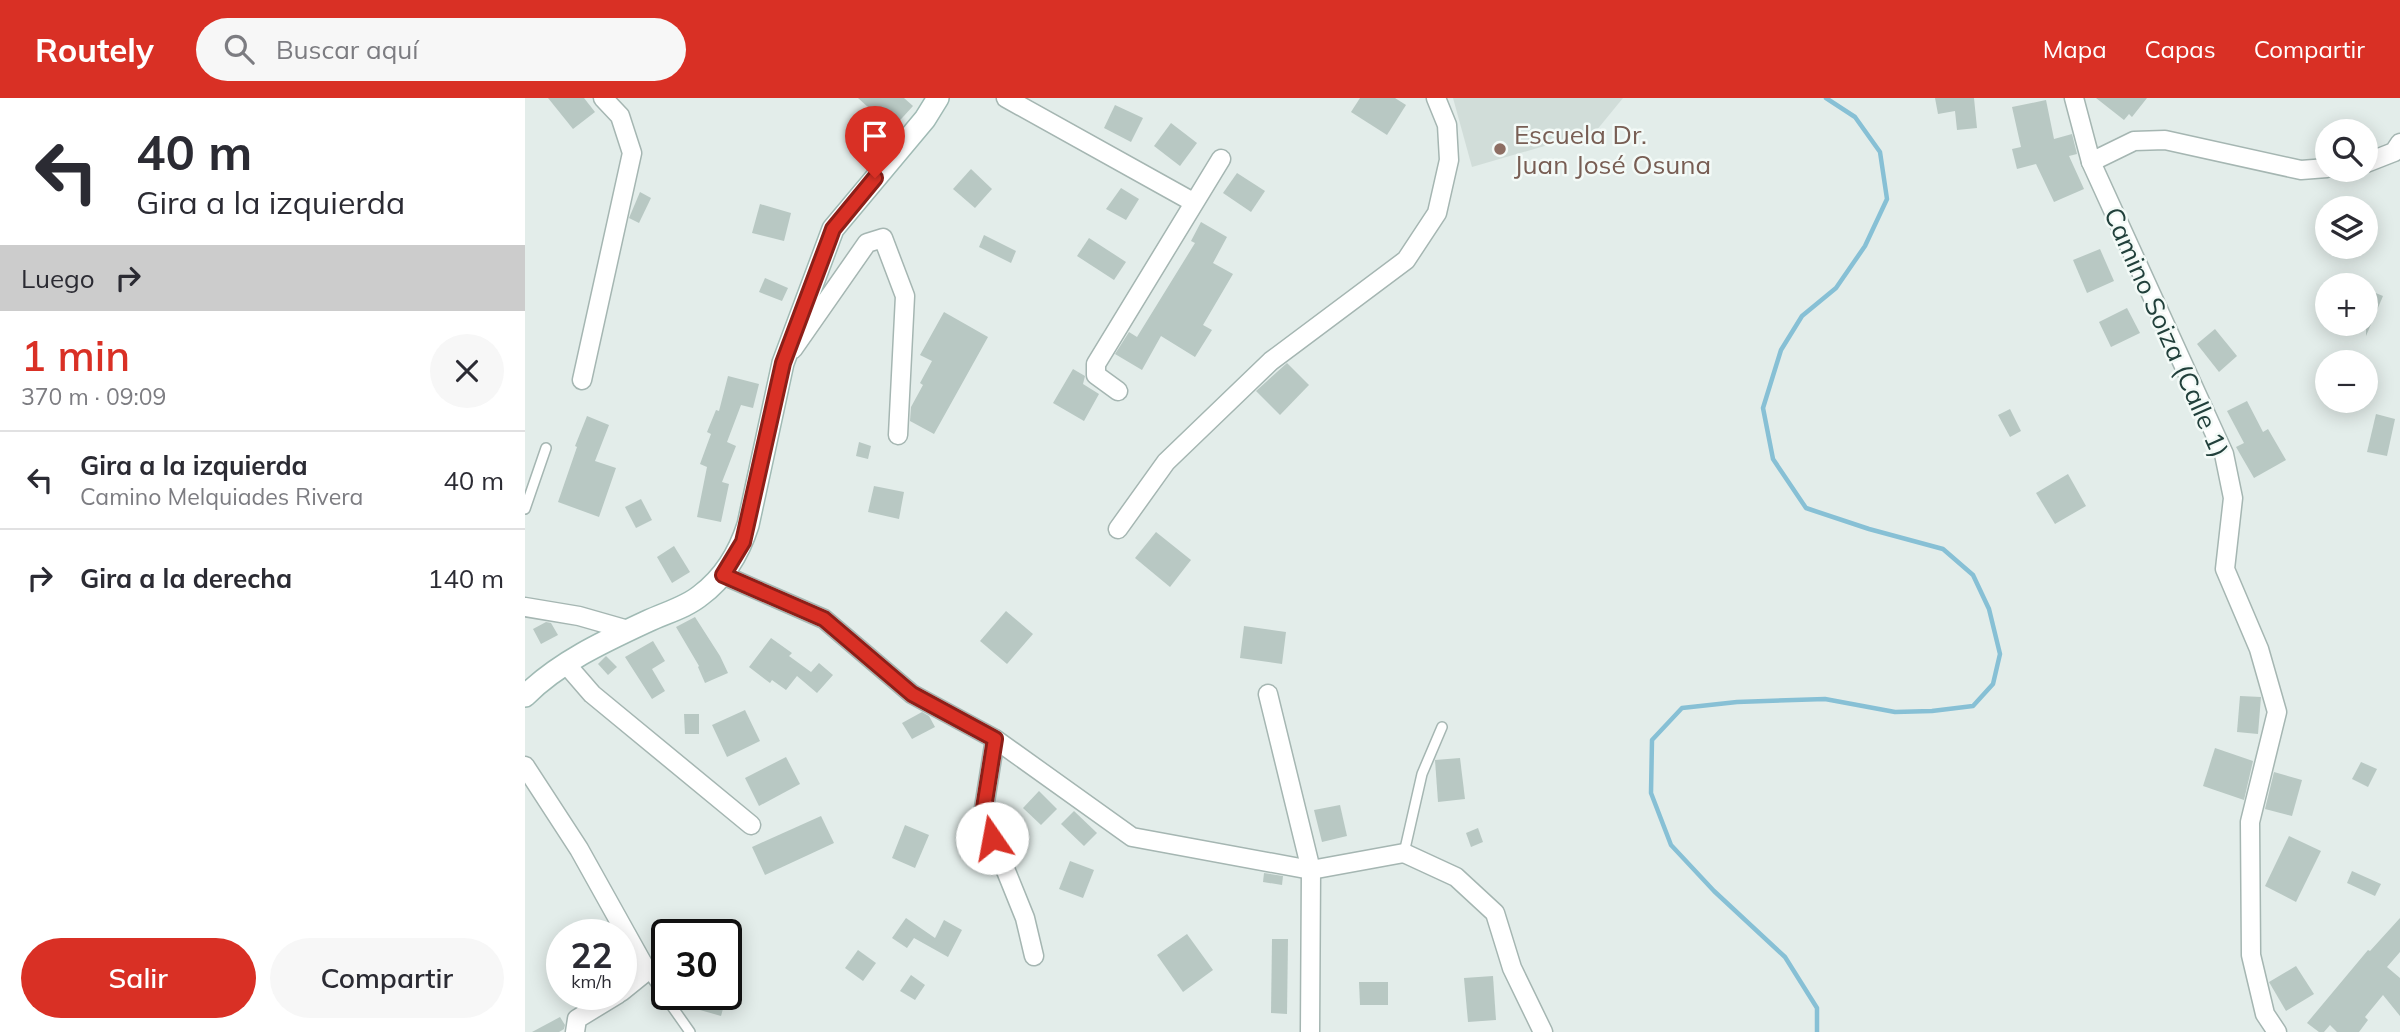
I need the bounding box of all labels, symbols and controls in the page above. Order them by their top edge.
search box [196,18,686,81]
text: Routely [35,29,154,70]
icon: search [220,30,258,68]
text: Buscar aquí [276,33,418,66]
text: Mapa [2043,34,2107,64]
text: Capas [2145,34,2216,64]
text: Compartir [2254,34,2365,64]
pin [845,106,905,178]
icon: arrive [856,117,894,155]
place label: Escuela Dr. Juan José Osuna [1514,118,1711,181]
map controls [2315,119,2378,413]
button: search [2315,119,2378,182]
text: 40 m [136,121,252,182]
icon: left [21,126,112,217]
marker: Escuela Dr. Juan José Osuna [1492,141,1508,157]
text: Gira a la izquierda [136,182,405,222]
button: layers [2315,196,2378,259]
street label: Camino Soiza (Calle 1) [2097,202,2237,462]
icon: right [109,259,147,297]
text: Luego [21,262,95,295]
button: + [2315,273,2378,336]
text: 1 min [21,329,130,382]
button: close [430,334,504,408]
button: − [2315,350,2378,413]
text: 370 m · 09:09 [21,382,166,411]
text: Gira a la izquierda [80,449,308,482]
icon: left [21,461,59,499]
text: 40 m [443,464,504,497]
text: Camino Melquiades Rivera [80,482,363,511]
icon: right [21,559,59,597]
text: Gira a la derecha [80,562,292,595]
text: 140 m [428,562,504,595]
position arrow [955,801,1029,875]
speed limit sign: 30 [651,919,742,1010]
text: 22 [570,933,613,977]
button: Salir [21,938,256,1018]
button: Compartir [270,938,504,1018]
text: km/h [571,970,612,993]

